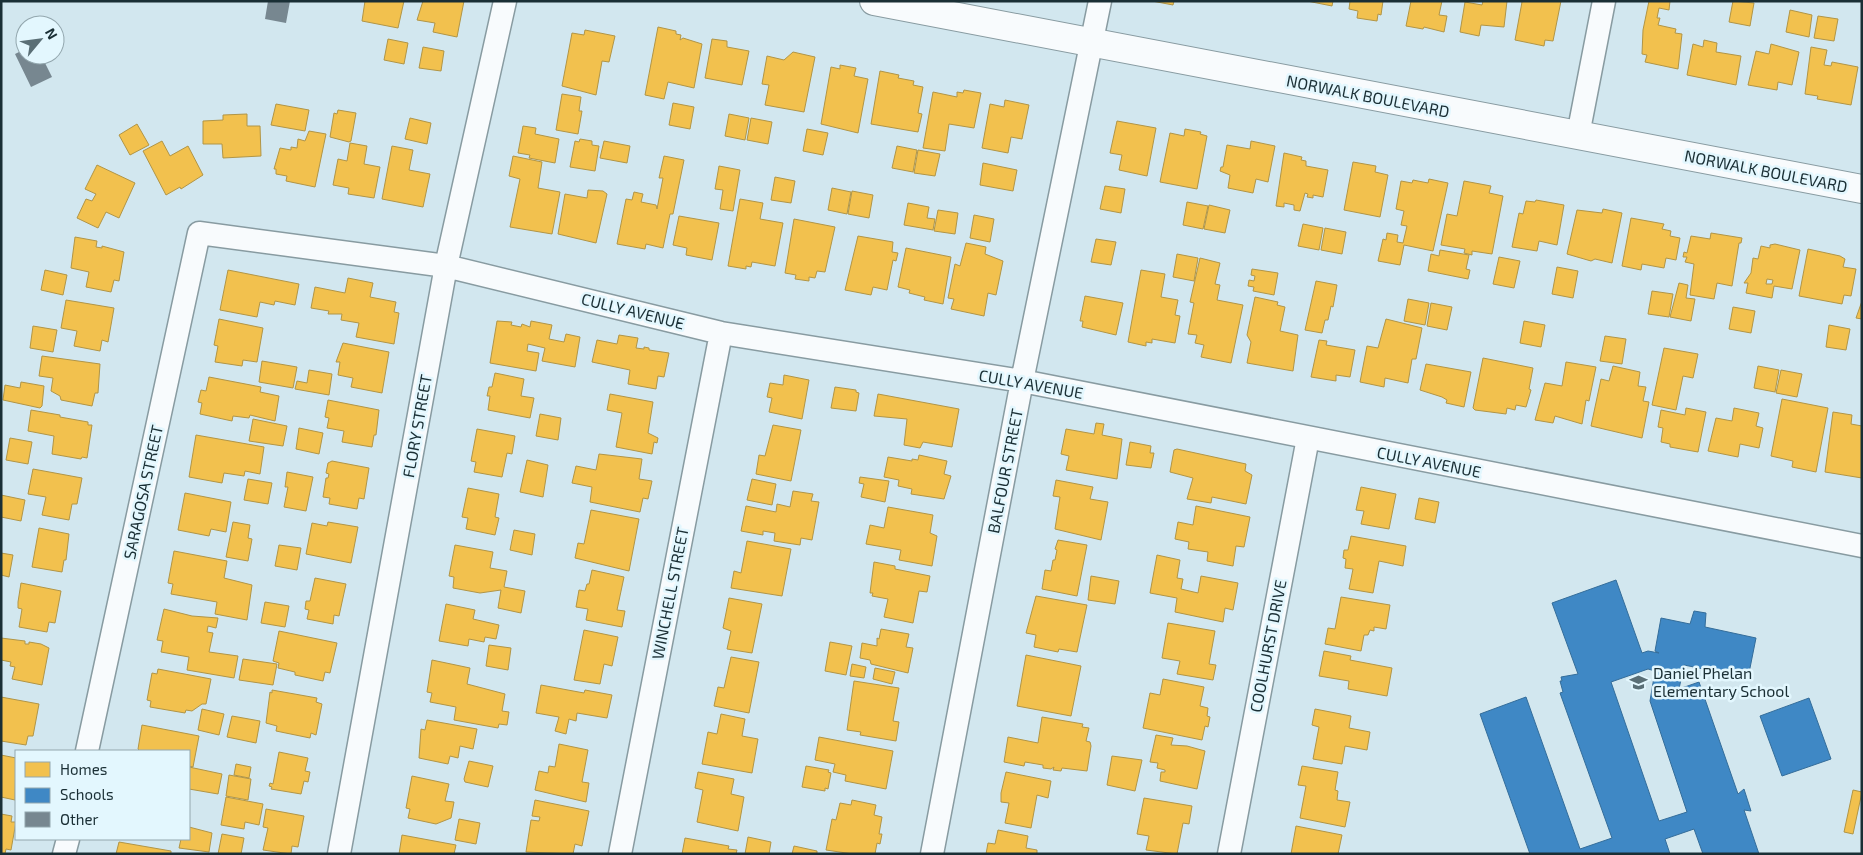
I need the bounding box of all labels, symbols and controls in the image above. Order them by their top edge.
north arrow [15,15,65,65]
text: N [42,25,62,42]
street label: NORWALK BOULEVARD [1285,70,1451,121]
street label: NORWALK BOULEVARD [1683,145,1849,196]
street label: CULLY AVENUE [580,289,687,333]
street label: CULLY AVENUE [977,365,1085,402]
street label: FLORY STREET [398,373,435,479]
street label: BALFOUR STREET [983,407,1026,535]
street label: SARAGOSA STREET [119,423,166,561]
street label: CULLY AVENUE [1375,442,1483,481]
street label: WINCHELL STREET [647,525,692,661]
street label: COOLHURST DRIVE [1245,578,1290,714]
place label: Daniel Phelan Elementary School [1653,663,1789,700]
school or university icon: Daniel Phelan Elementary School [1629,672,1649,692]
legend [15,750,190,840]
text: Homes [60,760,107,778]
text: Schools [60,785,114,803]
text: Other [60,810,99,828]

